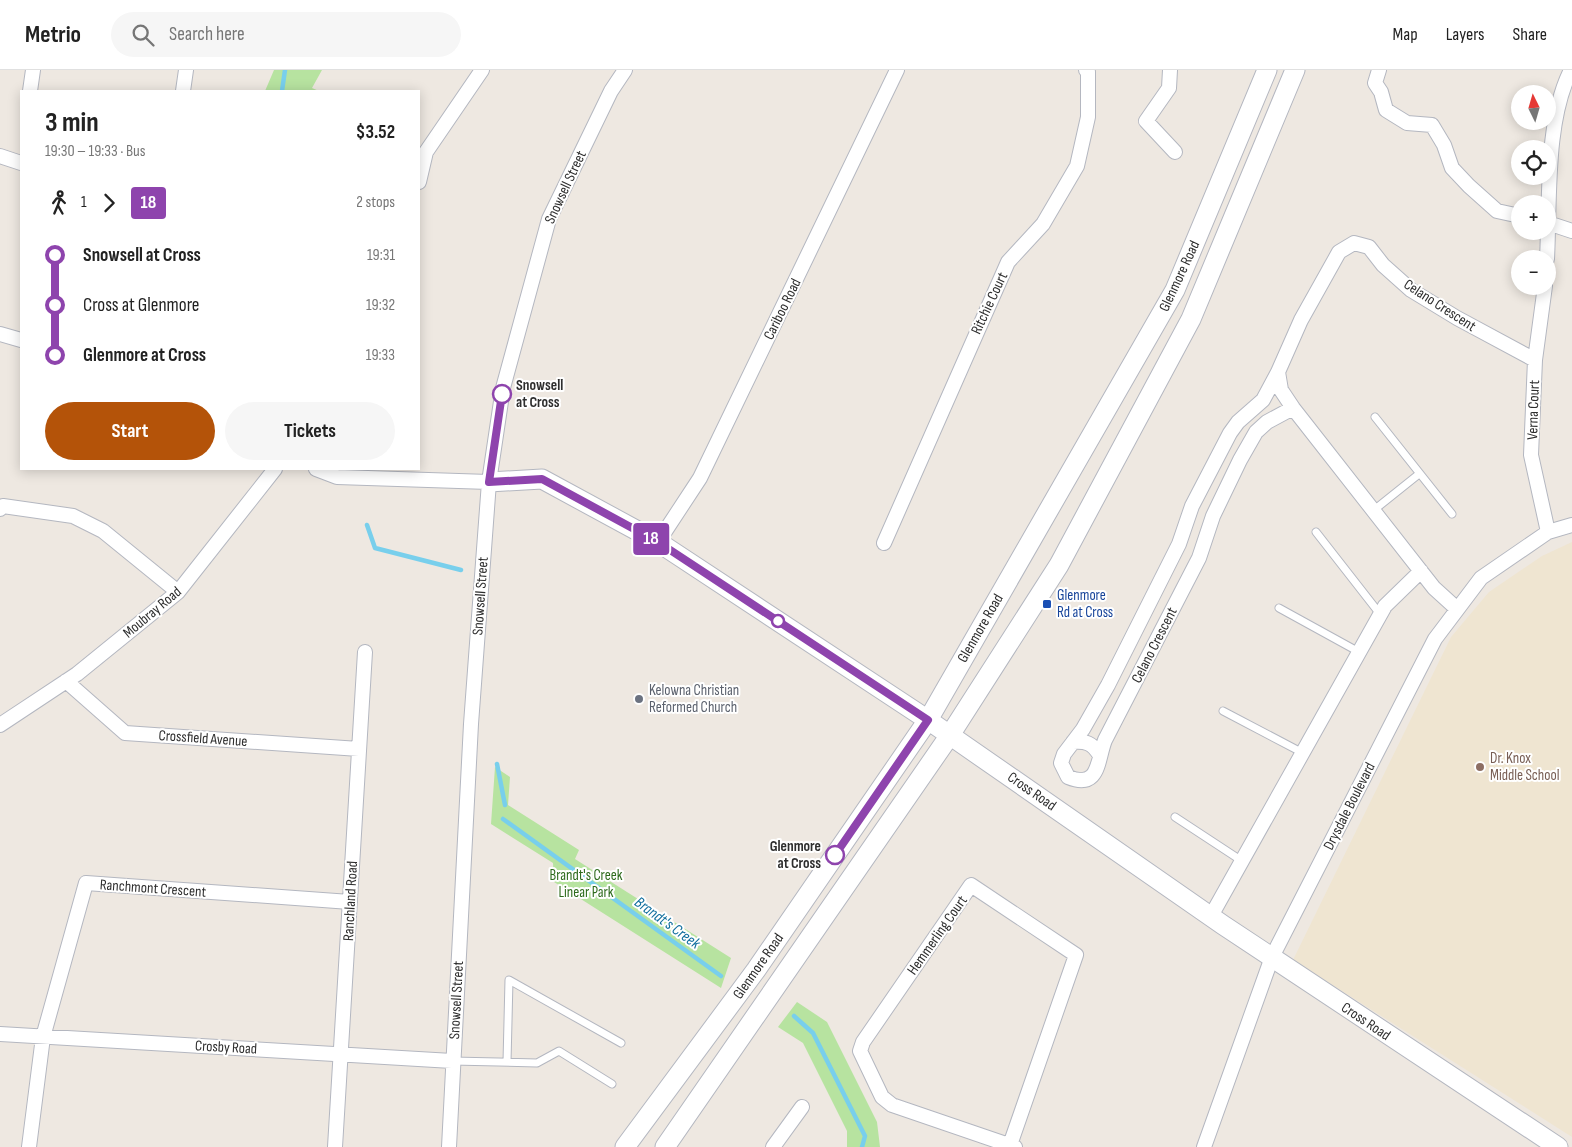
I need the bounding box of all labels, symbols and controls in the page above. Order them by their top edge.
search box [111,12,461,57]
text: Metrio [25,20,81,49]
icon: search [129,21,157,49]
text: Search here [169,23,245,46]
text: Map [1393,24,1418,45]
text: Layers [1446,24,1485,45]
text: Share [1513,24,1547,45]
north arrow [1511,85,1556,130]
map controls [1511,85,1556,295]
text: 3 min [45,106,99,139]
text: $3.52 [356,121,395,144]
button: locate [1511,140,1556,185]
text: 19:30 – 19:33 · Bus [45,142,146,161]
street label: Snowsell Street [540,147,591,227]
icon: walk [45,189,73,217]
icon: forward [95,189,123,217]
text: 18 [141,192,156,213]
text: 1 [81,193,87,212]
text: 2 stops [356,193,395,212]
button: + [1511,195,1556,240]
street label: Glenmore Road [1155,238,1204,315]
text: Snowsell at Cross [83,244,201,267]
text: 19:31 [367,246,395,265]
button: − [1511,250,1556,295]
street label: Ritchie Court [967,269,1012,337]
street label: Cariboo Road [759,275,805,343]
street label: Celano Crescent [1400,275,1480,336]
text: Cross at Glenmore [83,294,199,317]
text: 19:32 [366,296,395,315]
text: Glenmore at Cross [83,344,206,367]
text: 19:33 [366,346,395,365]
place label: Snowsell at Cross [516,376,563,412]
street label: Verna Court [1523,379,1544,440]
marker: Snowsell at Cross [492,384,512,404]
button: Start [45,402,215,460]
button: Tickets [225,402,395,460]
line badge: 18 [628,523,674,555]
text: 18 [643,528,659,549]
street label: Snowsell Street [468,556,493,636]
street label: Moubray Road [119,582,185,642]
place label: Glenmore Rd at Cross [1057,586,1113,622]
street label: Glenmore Road [953,591,1008,666]
marker: Glenmore Rd at Cross [1041,598,1053,610]
street label: Celano Crescent [1127,604,1182,686]
unlabelled marker [771,614,785,628]
place label: Kelowna Christian Reformed Church [649,681,739,717]
marker: Kelowna Christian Reformed Church [633,693,645,705]
street label: Crossfield Avenue [158,726,248,751]
place label: Dr. Knox Middle School [1490,749,1560,785]
street label: Drysdale Boulevard [1319,759,1380,853]
marker: Dr. Knox Middle School [1474,761,1486,773]
street label: Cross Road [1004,768,1060,815]
place label: Glenmore at Cross [770,837,821,873]
marker: Glenmore at Cross [825,845,845,865]
street label: Ranchland Road [339,861,362,941]
park label: Brandt's Creek Linear Park [550,866,623,902]
street label: Ranchmont Crescent [99,875,207,902]
street label: Hemmerling Court [903,892,972,979]
water label: Brandt's Creek [631,893,705,954]
street label: Glenmore Road [729,930,788,1003]
street label: Snowsell Street [445,960,468,1040]
street label: Cross Road [1337,998,1394,1045]
street label: Crosby Road [194,1036,258,1059]

